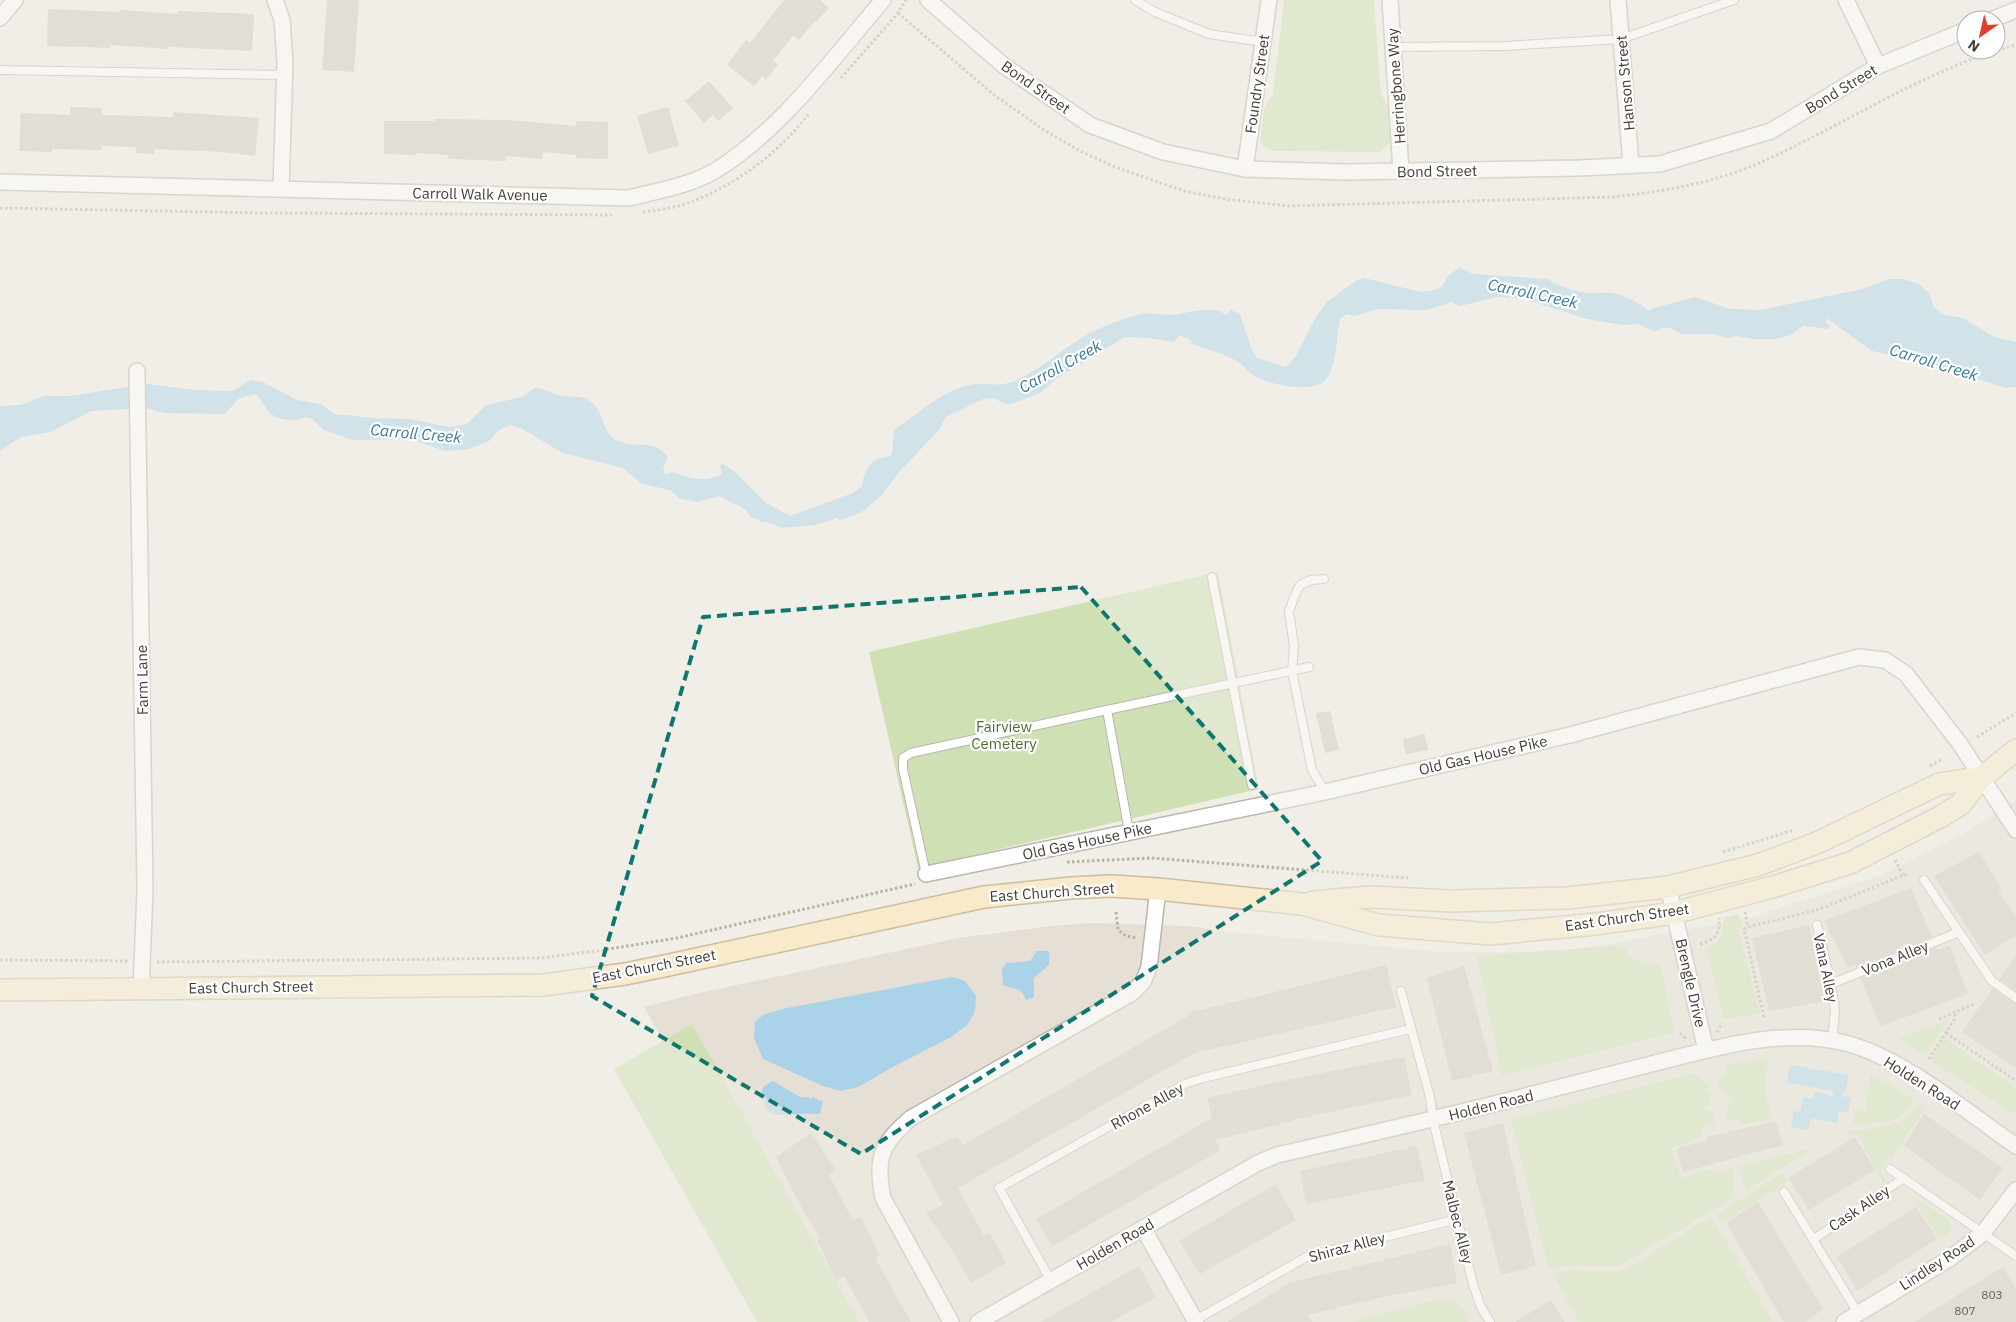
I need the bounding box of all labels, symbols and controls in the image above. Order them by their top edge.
north arrow [1956,10,2006,60]
street label: Herringbone Way [1382,27,1410,145]
street label: Foundry Street [1241,33,1273,135]
street label: Hanson Street [1611,34,1639,132]
text: N [1964,35,1983,56]
street label: Bond Street [998,56,1074,118]
street label: Bond Street [1802,60,1880,118]
street label: Bond Street [1397,161,1477,181]
street label: Carroll Walk Avenue [412,183,548,205]
water label: Carroll Creek [1486,274,1580,312]
water label: Carroll Creek [1015,335,1105,397]
water label: Carroll Creek [1887,339,1981,385]
water label: Carroll Creek [370,419,463,447]
street label: Farm Lane [132,645,152,715]
park label: Fairview Cemetery [971,717,1037,753]
street label: Old Gas House Pike [1417,731,1549,779]
street label: Old Gas House Pike [1021,818,1153,864]
street label: East Church Street [989,878,1115,906]
street label: East Church Street [1564,899,1690,935]
street label: Vana Alley [1809,932,1843,1005]
street label: Vona Alley [1859,936,1932,980]
street label: Brengle Drive [1672,937,1710,1029]
street label: East Church Street [591,945,717,987]
street label: East Church Street [188,976,314,998]
street label: Holden Road [1880,1052,1964,1114]
street label: Rhone Alley [1107,1078,1187,1134]
street label: Holden Road [1447,1085,1535,1125]
street label: Malbec Alley [1438,1178,1478,1266]
street label: Cask Alley [1825,1180,1894,1235]
street label: Holden Road [1073,1214,1157,1274]
street label: Shiraz Alley [1307,1228,1388,1266]
street label: Lindley Road [1896,1232,1978,1294]
house number: 803 [1981,1287,2003,1302]
house number: 807 [1954,1303,1976,1318]

